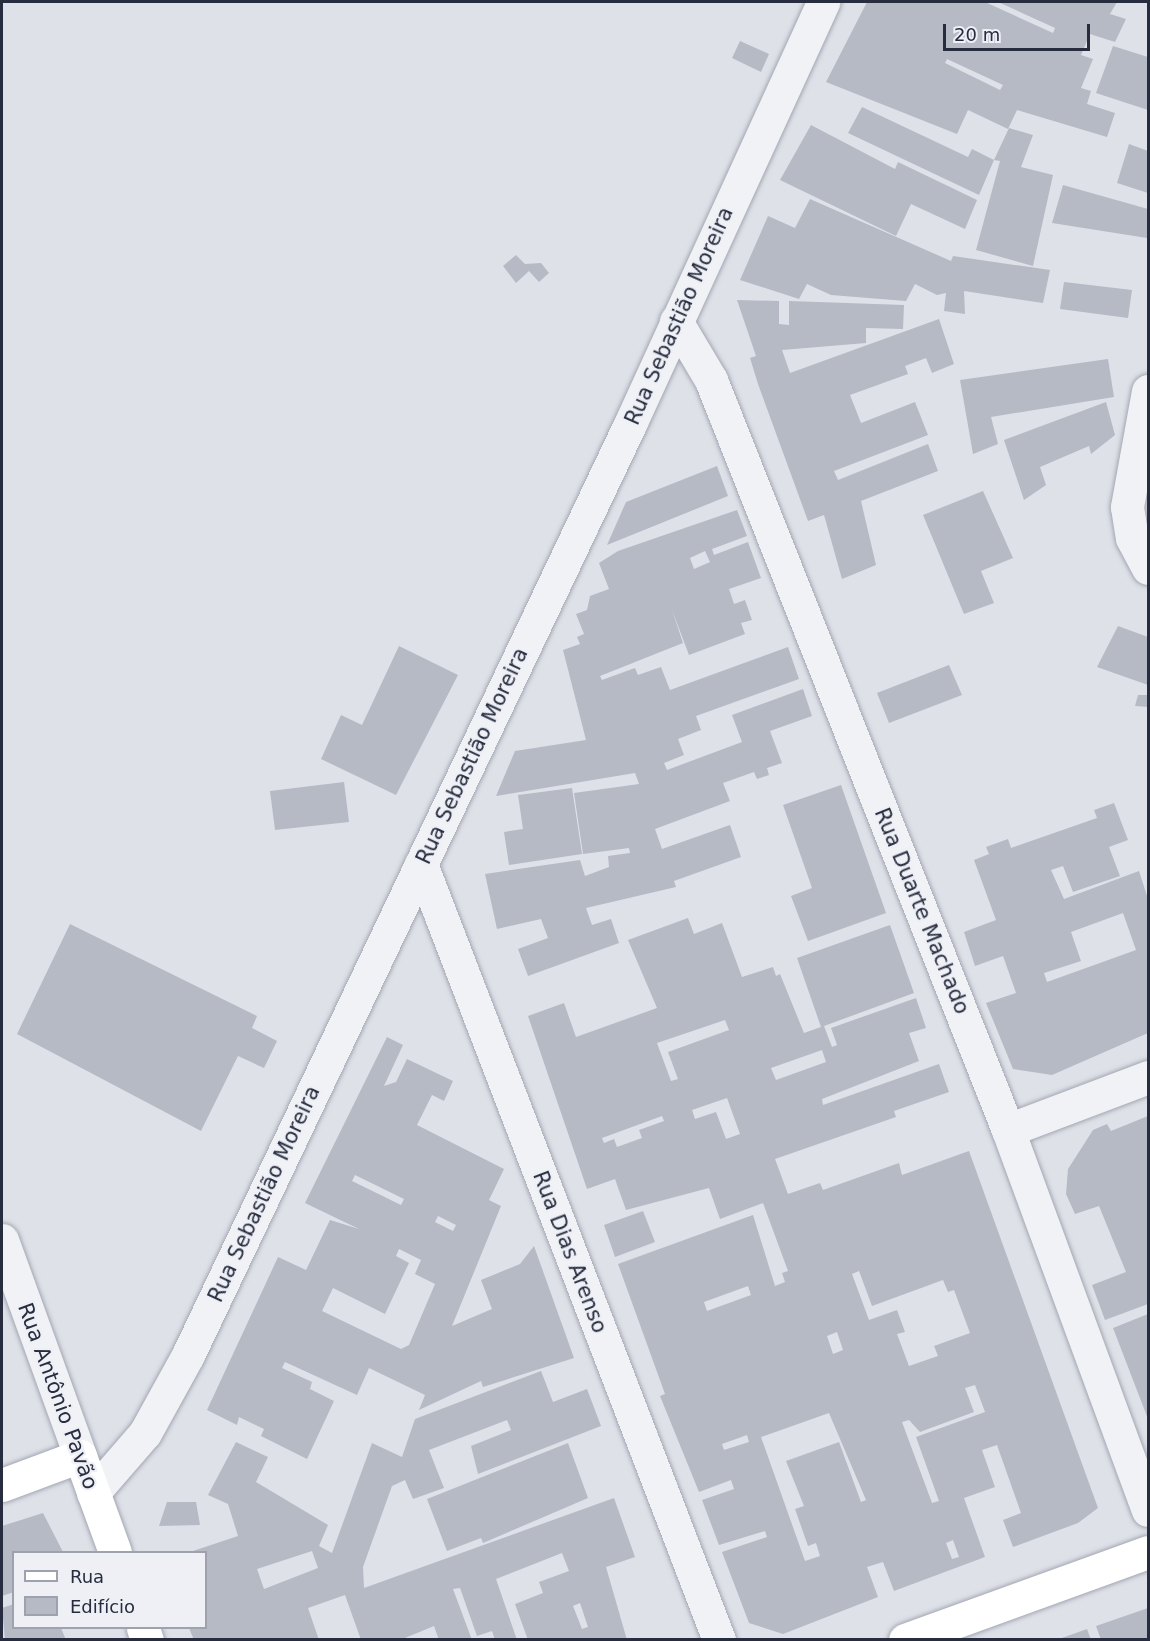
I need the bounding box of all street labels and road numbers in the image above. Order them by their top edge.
street label: Rua Sebastião Moreira [620,203,738,429]
street label: Rua Sebastião Moreira [411,644,533,868]
street label: Rua Duarte Machado [869,804,975,1018]
street label: Rua Sebastião Moreira [203,1082,325,1306]
street label: Rua Dias Arenso [527,1167,613,1337]
street label: Rua Antônio Pavão [13,1299,103,1493]

